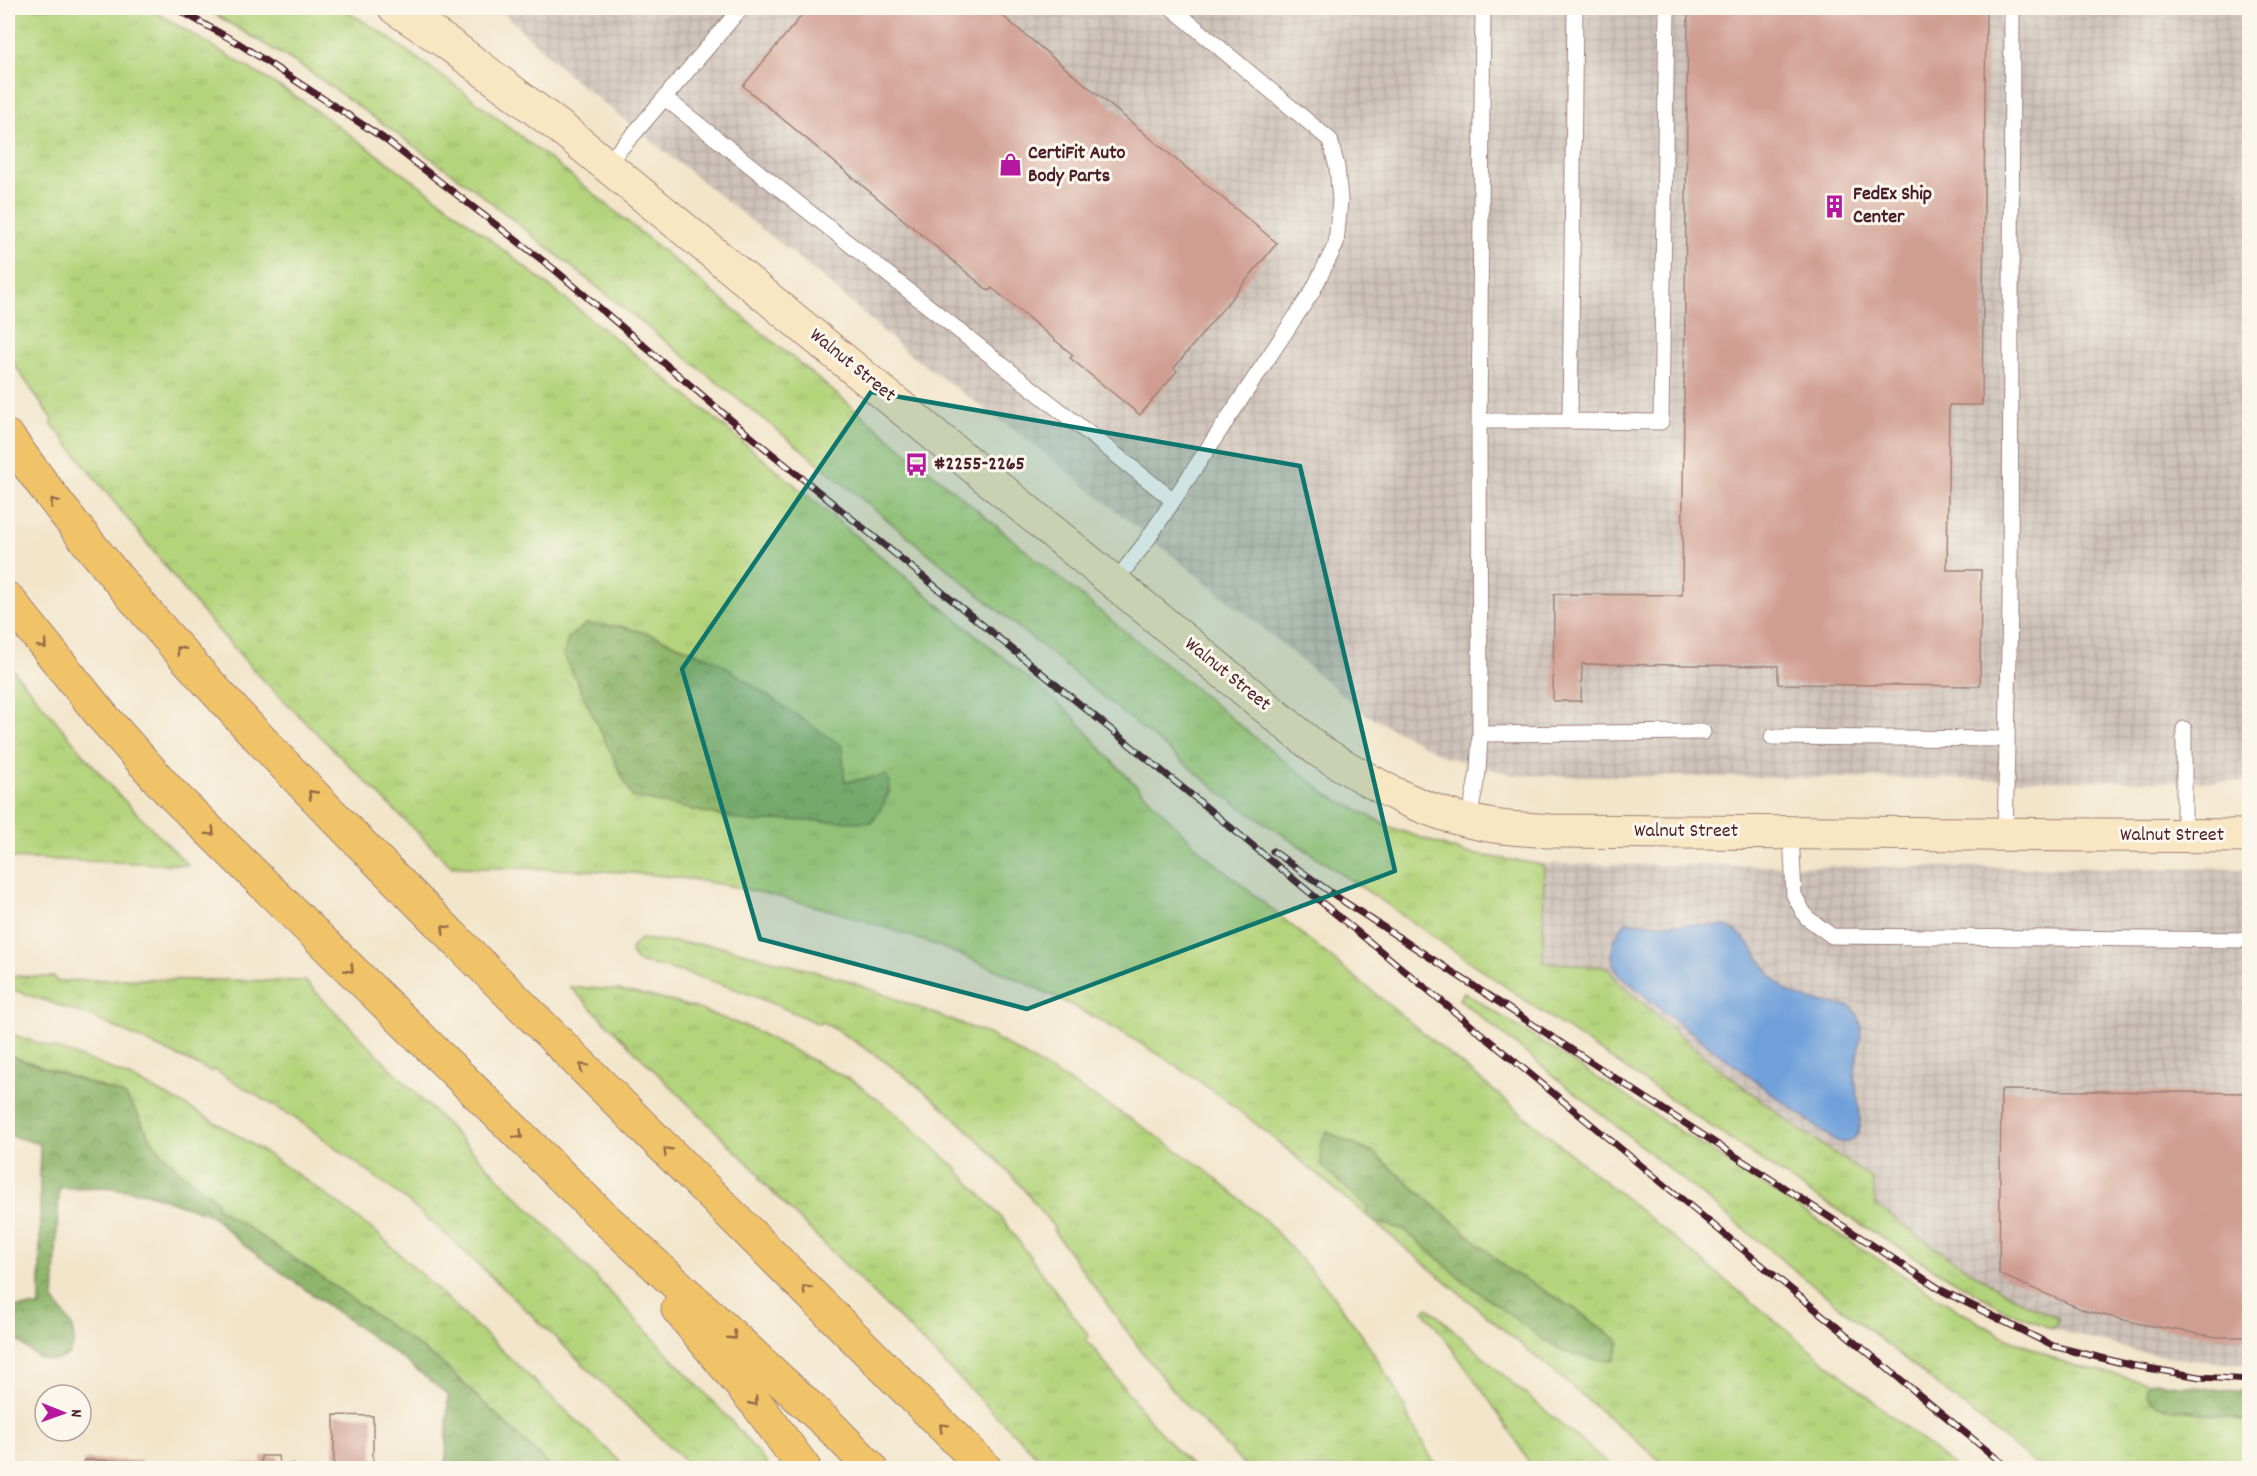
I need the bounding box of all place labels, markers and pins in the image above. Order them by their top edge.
place label: CertiFit Auto Body Parts [1028,140,1126,191]
shop icon: CertiFit Auto Body Parts [997,152,1023,178]
place label: FedEx Ship Center [1853,181,1932,232]
building icon: FedEx Ship Center [1822,193,1848,219]
place label: #2255-2265 [934,451,1025,479]
bus stop icon: #2255-2265 [903,452,929,478]

